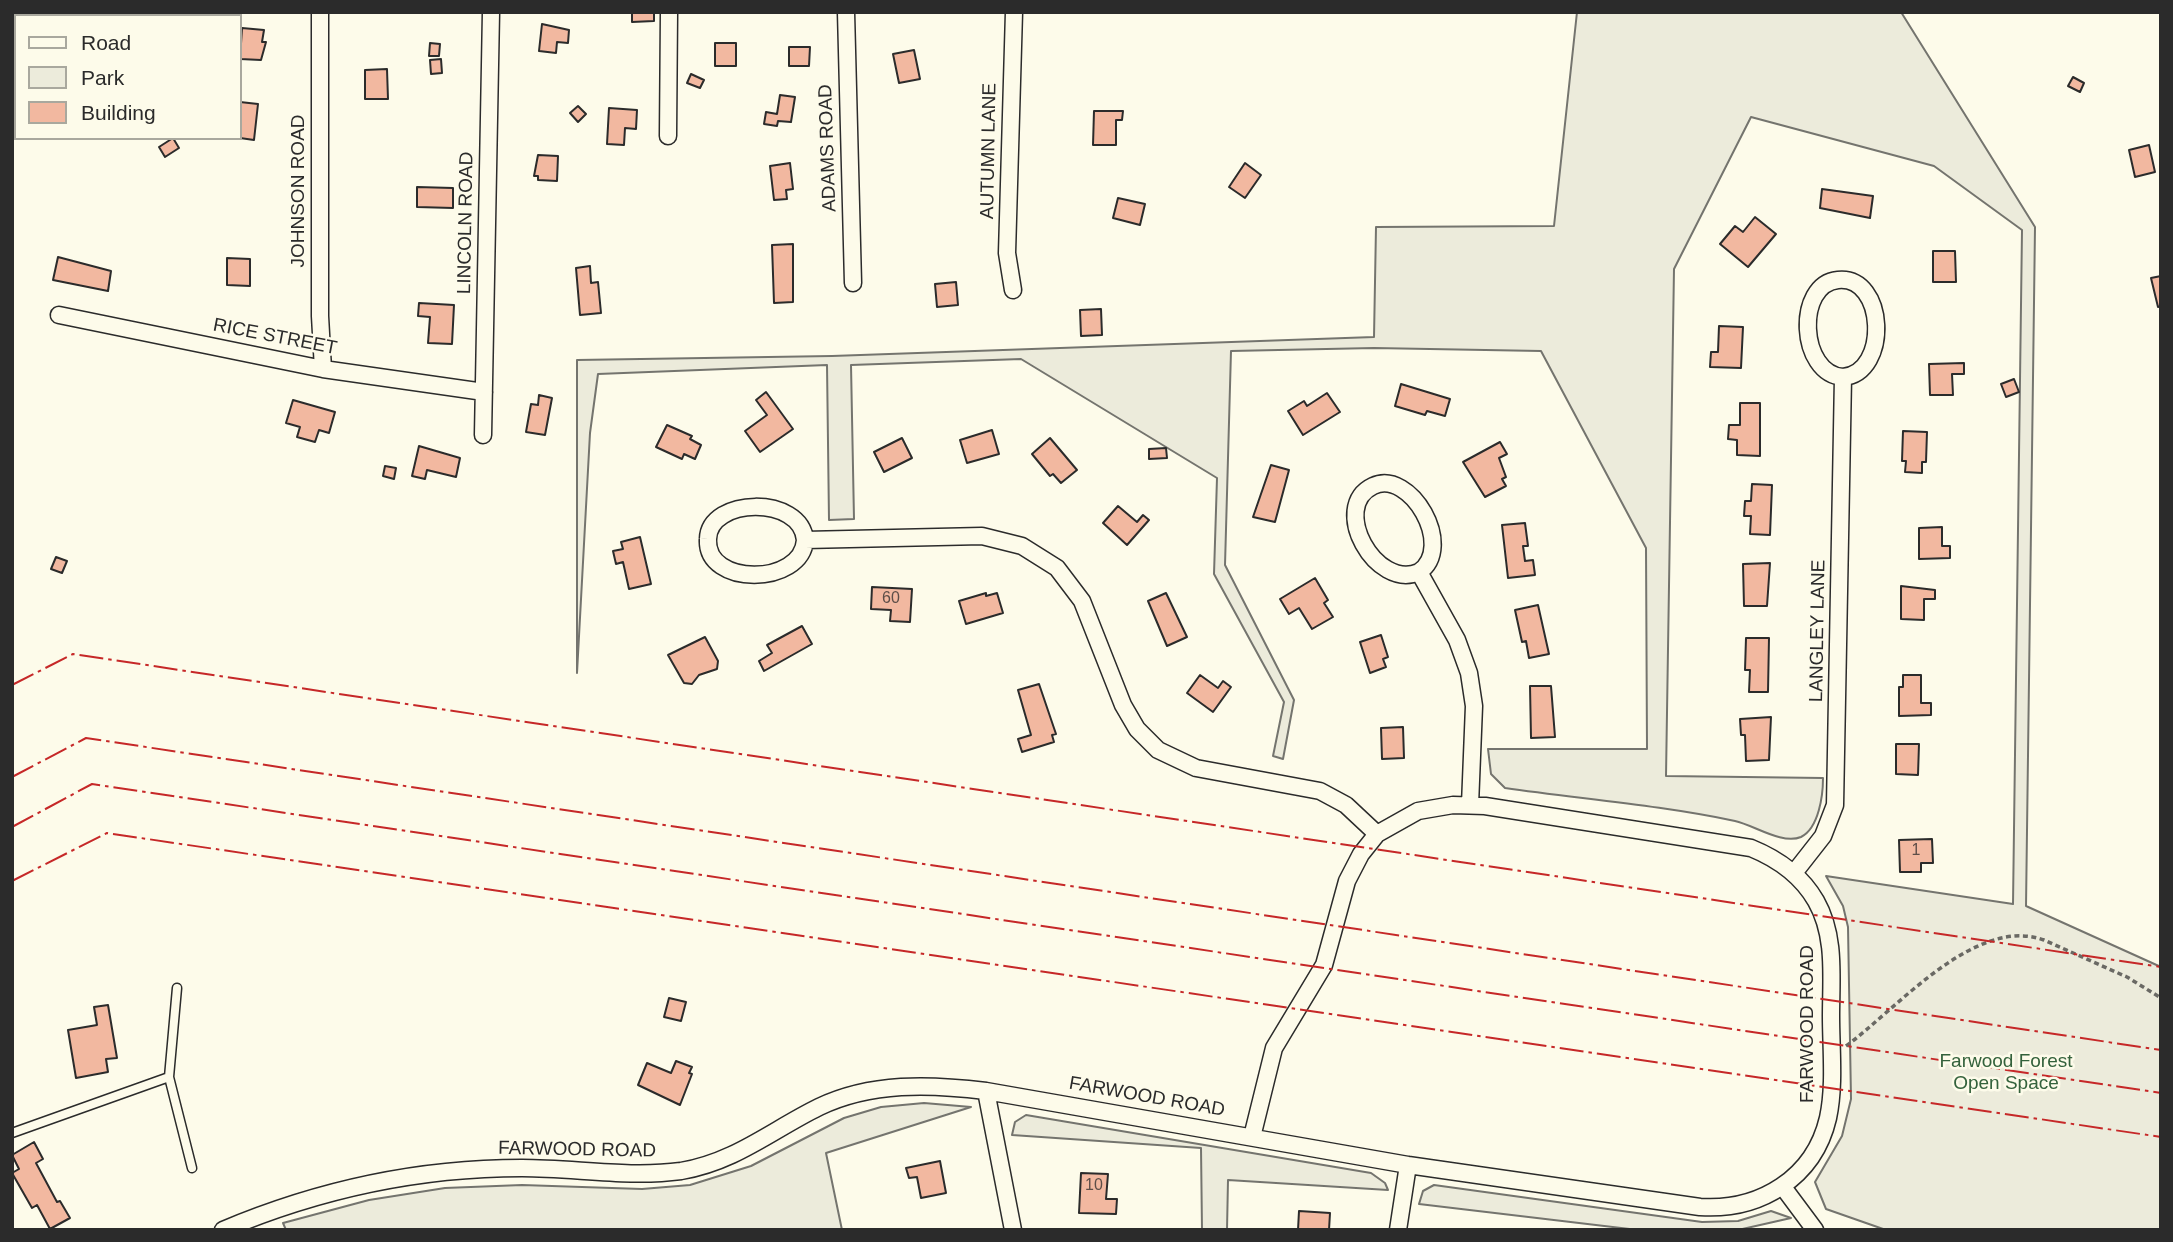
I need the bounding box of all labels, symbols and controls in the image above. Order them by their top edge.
legend [14,14,242,140]
text: Road [81,31,131,54]
text: Park [81,66,124,89]
street label: AUTUMN LANE [976,83,1002,219]
street label: ADAMS ROAD [814,84,842,212]
text: Building [81,101,156,124]
street label: JOHNSON ROAD [288,114,310,268]
street label: LINCOLN ROAD [453,152,479,294]
street label: RICE STREET [211,314,339,360]
street label: LANGLEY LANE [1805,560,1831,702]
house number: 60 [882,589,900,609]
house number: 1 [1912,841,1920,861]
street label: FARWOOD ROAD [1797,945,1819,1103]
park label: Farwood Forest Open Space [1939,1051,2073,1095]
street label: FARWOOD ROAD [1067,1072,1227,1122]
street label: FARWOOD ROAD [498,1137,656,1163]
house number: 10 [1085,1176,1103,1196]

